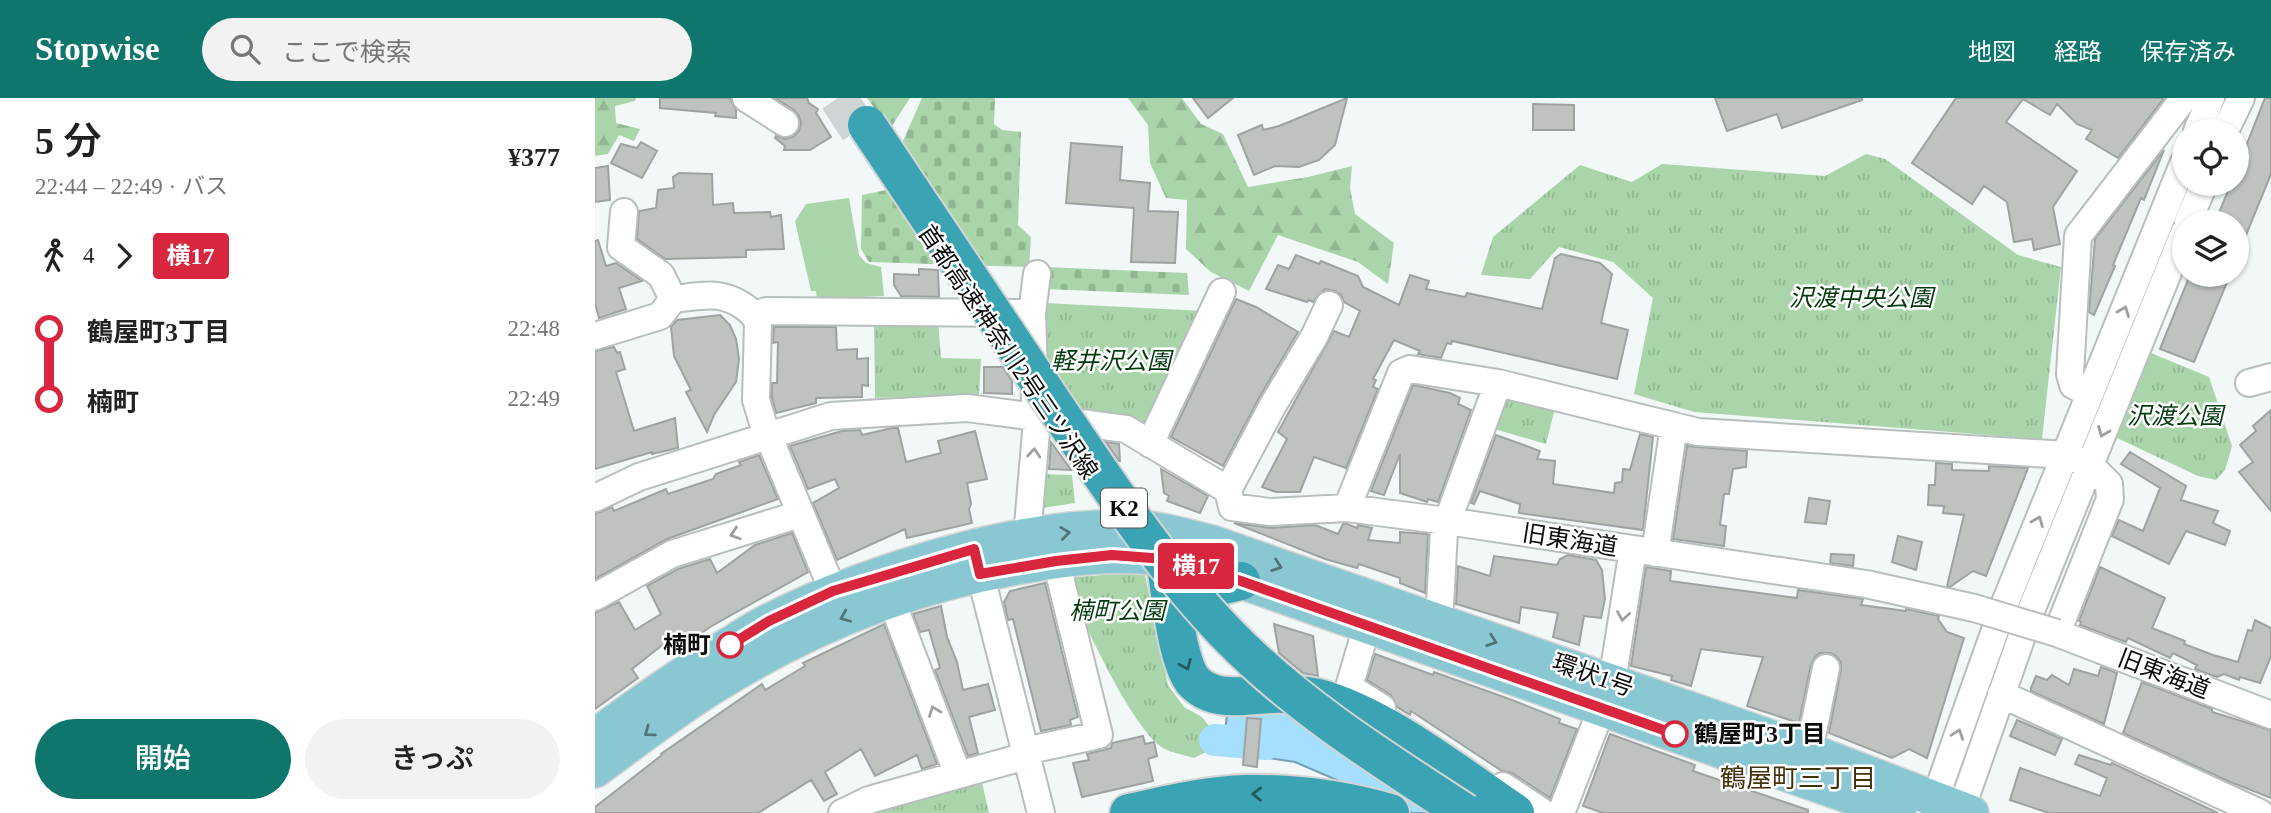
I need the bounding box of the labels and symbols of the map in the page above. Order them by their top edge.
street label: 首都高速神奈川2号三ツ沢線 [913,220,1103,484]
park label: 沢渡中央公園 [1789,285,1936,311]
one-way arrow [2115,305,2129,317]
park label: 軽井沢公園 [1051,348,1174,374]
park label: 沢渡公園 [2127,403,2226,429]
one-way arrow [2098,426,2112,438]
one-way arrow [1026,447,1041,458]
road number: K2 [1101,488,1147,528]
one-way arrow [2030,516,2044,528]
street label: 旧東海道 [1521,520,1619,560]
one-way arrow [1059,525,1071,540]
one-way arrow [729,526,741,541]
line badge: 横17 [1156,543,1236,589]
one-way arrow [1270,558,1282,572]
park label: 楠町公園 [1069,598,1168,624]
one-way arrow [840,609,852,623]
one-way arrow [1615,610,1630,621]
place label: 楠町 [663,632,711,658]
marker: 楠町 [717,632,743,658]
one-way arrow [1485,633,1497,647]
street label: 旧東海道 [2115,645,2213,703]
street label: 環状1号 [1549,649,1637,701]
one-way arrow [1177,658,1191,670]
one-way arrow [928,706,942,718]
marker: 鶴屋町3丁目 [1662,721,1688,747]
place label: 鶴屋町3丁目 [1694,721,1826,747]
one-way arrow [644,723,657,736]
one-way arrow [1950,729,1964,741]
district label: 鶴屋町三丁目 [1720,764,1876,793]
one-way arrow [1251,787,1262,802]

